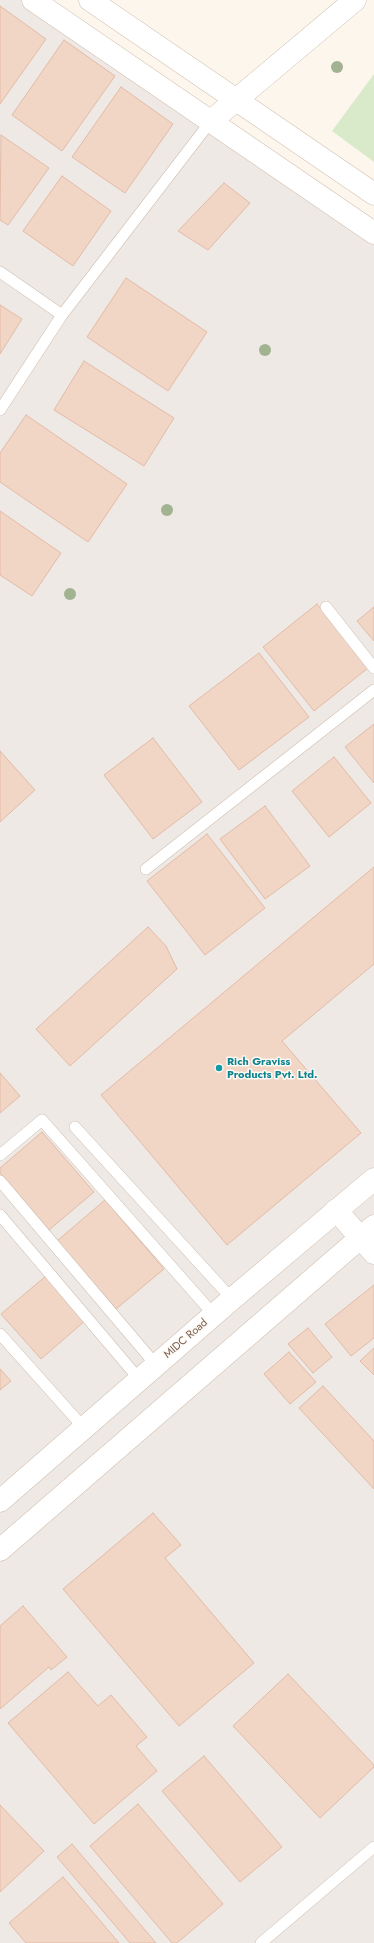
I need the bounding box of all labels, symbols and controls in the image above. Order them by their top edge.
place label: Rich Graviss Products Pvt. Ltd. [227,1055,317,1081]
marker: Rich Graviss Products Pvt. Ltd. [214,1063,224,1073]
street label: MIDC Road [161,1316,211,1362]

